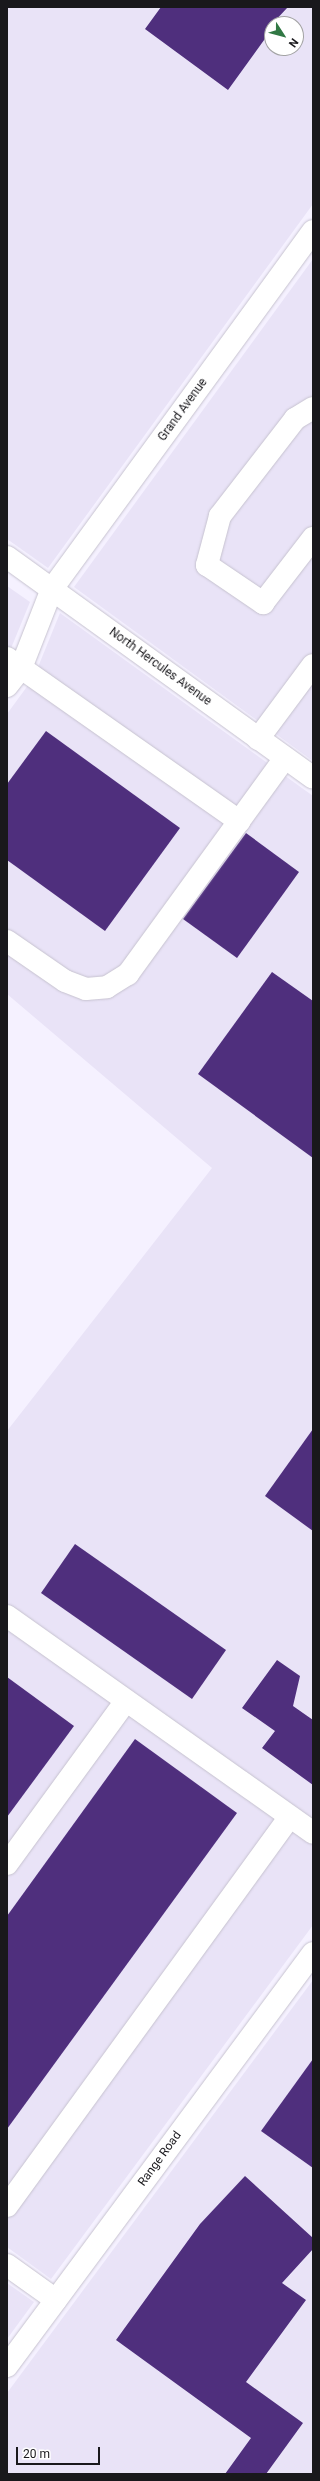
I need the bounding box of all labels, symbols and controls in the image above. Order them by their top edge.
north arrow [264,16,304,56]
text: N [286,36,301,50]
street label: Grand Avenue [155,376,211,444]
street label: North Hercules Avenue [106,625,214,709]
street label: Range Road [135,2129,185,2189]
scale bar [18,2439,102,2465]
text: 20 m [23,2447,50,2461]

